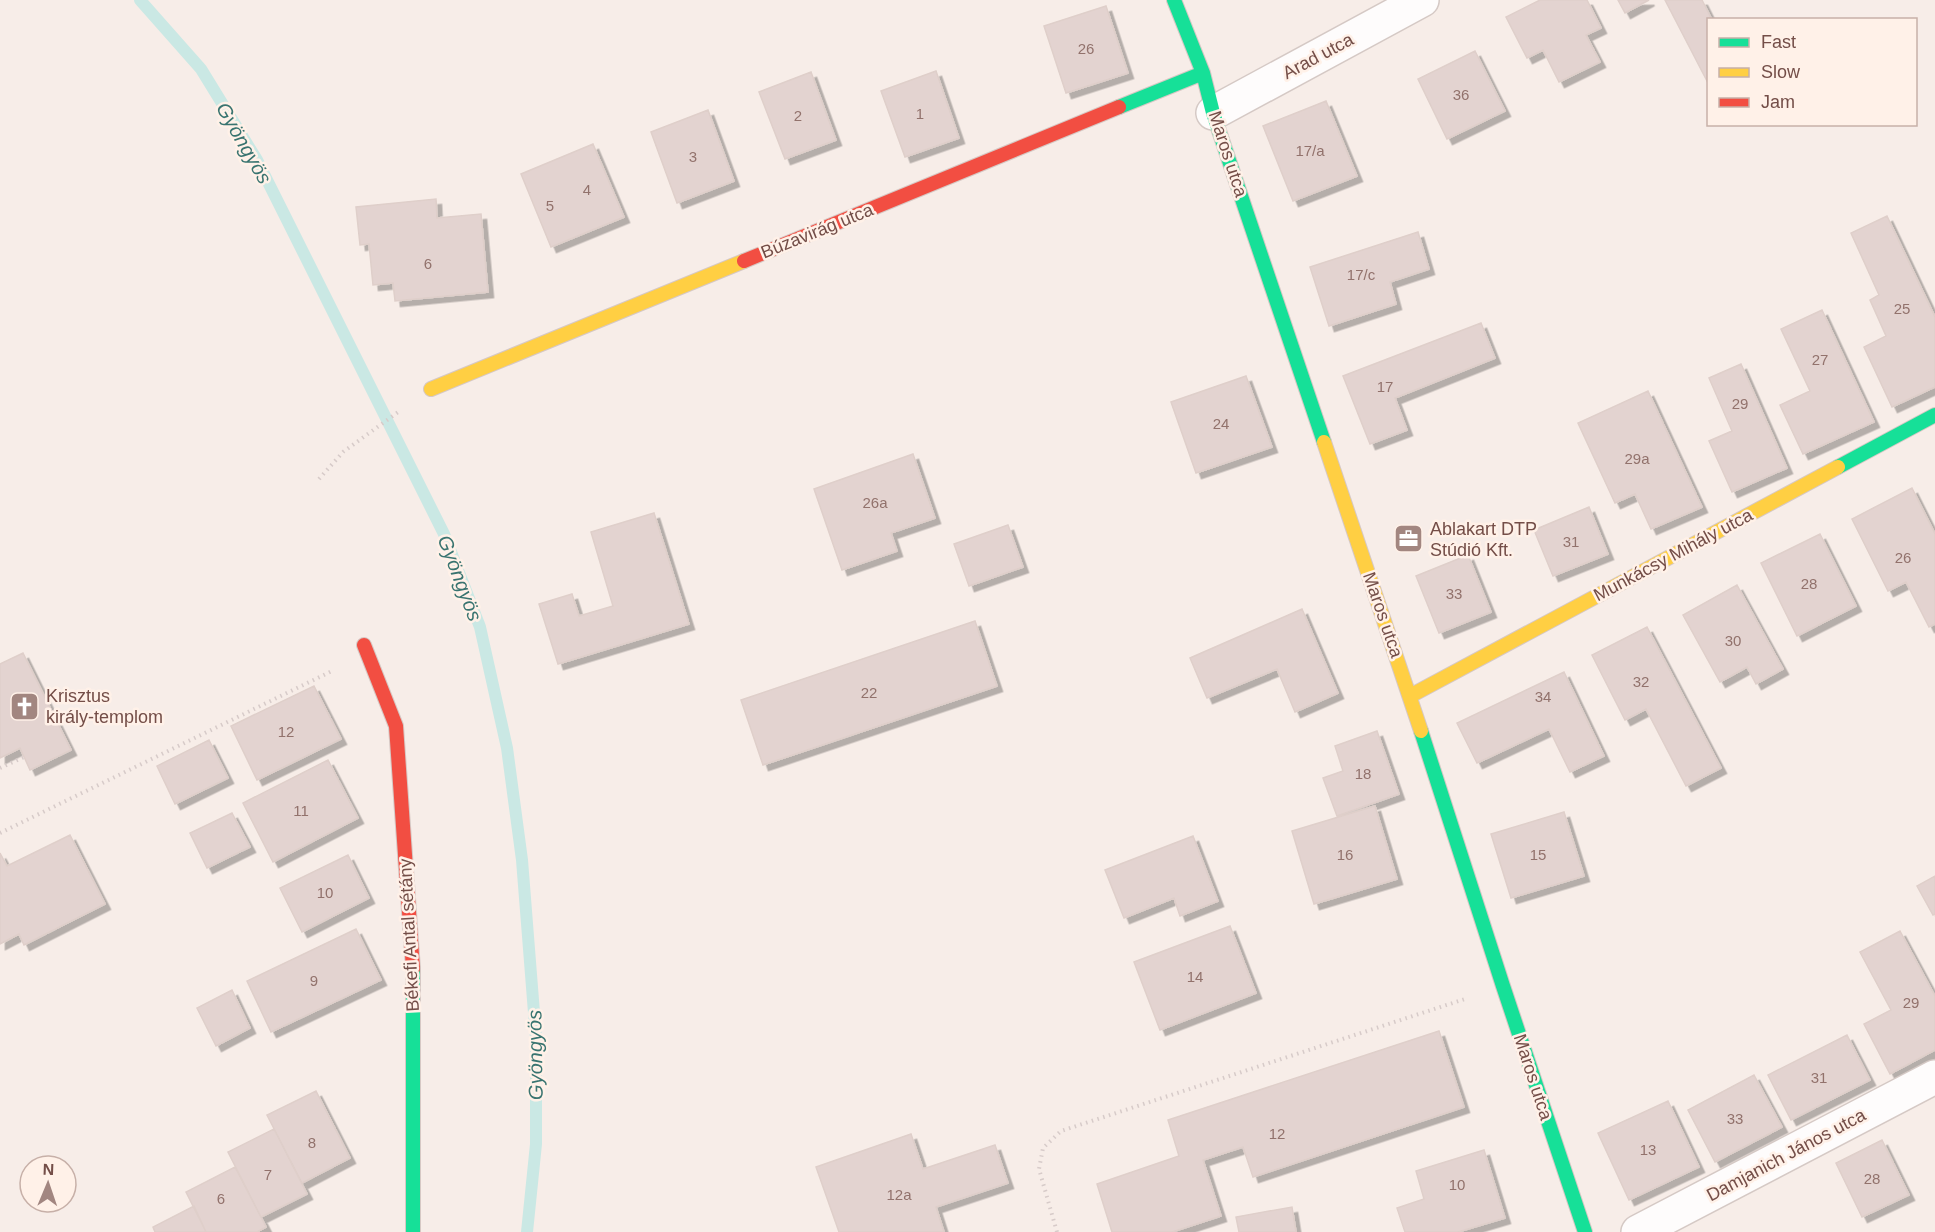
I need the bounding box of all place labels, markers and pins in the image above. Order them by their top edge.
place label: Ablakart DTP Stúdió Kft. [1430,519,1537,560]
office icon: Ablakart DTP Stúdió Kft. [1393,523,1425,555]
place label: Krisztus király-templom [46,686,163,727]
church icon: Krisztus király-templom [9,690,41,722]

